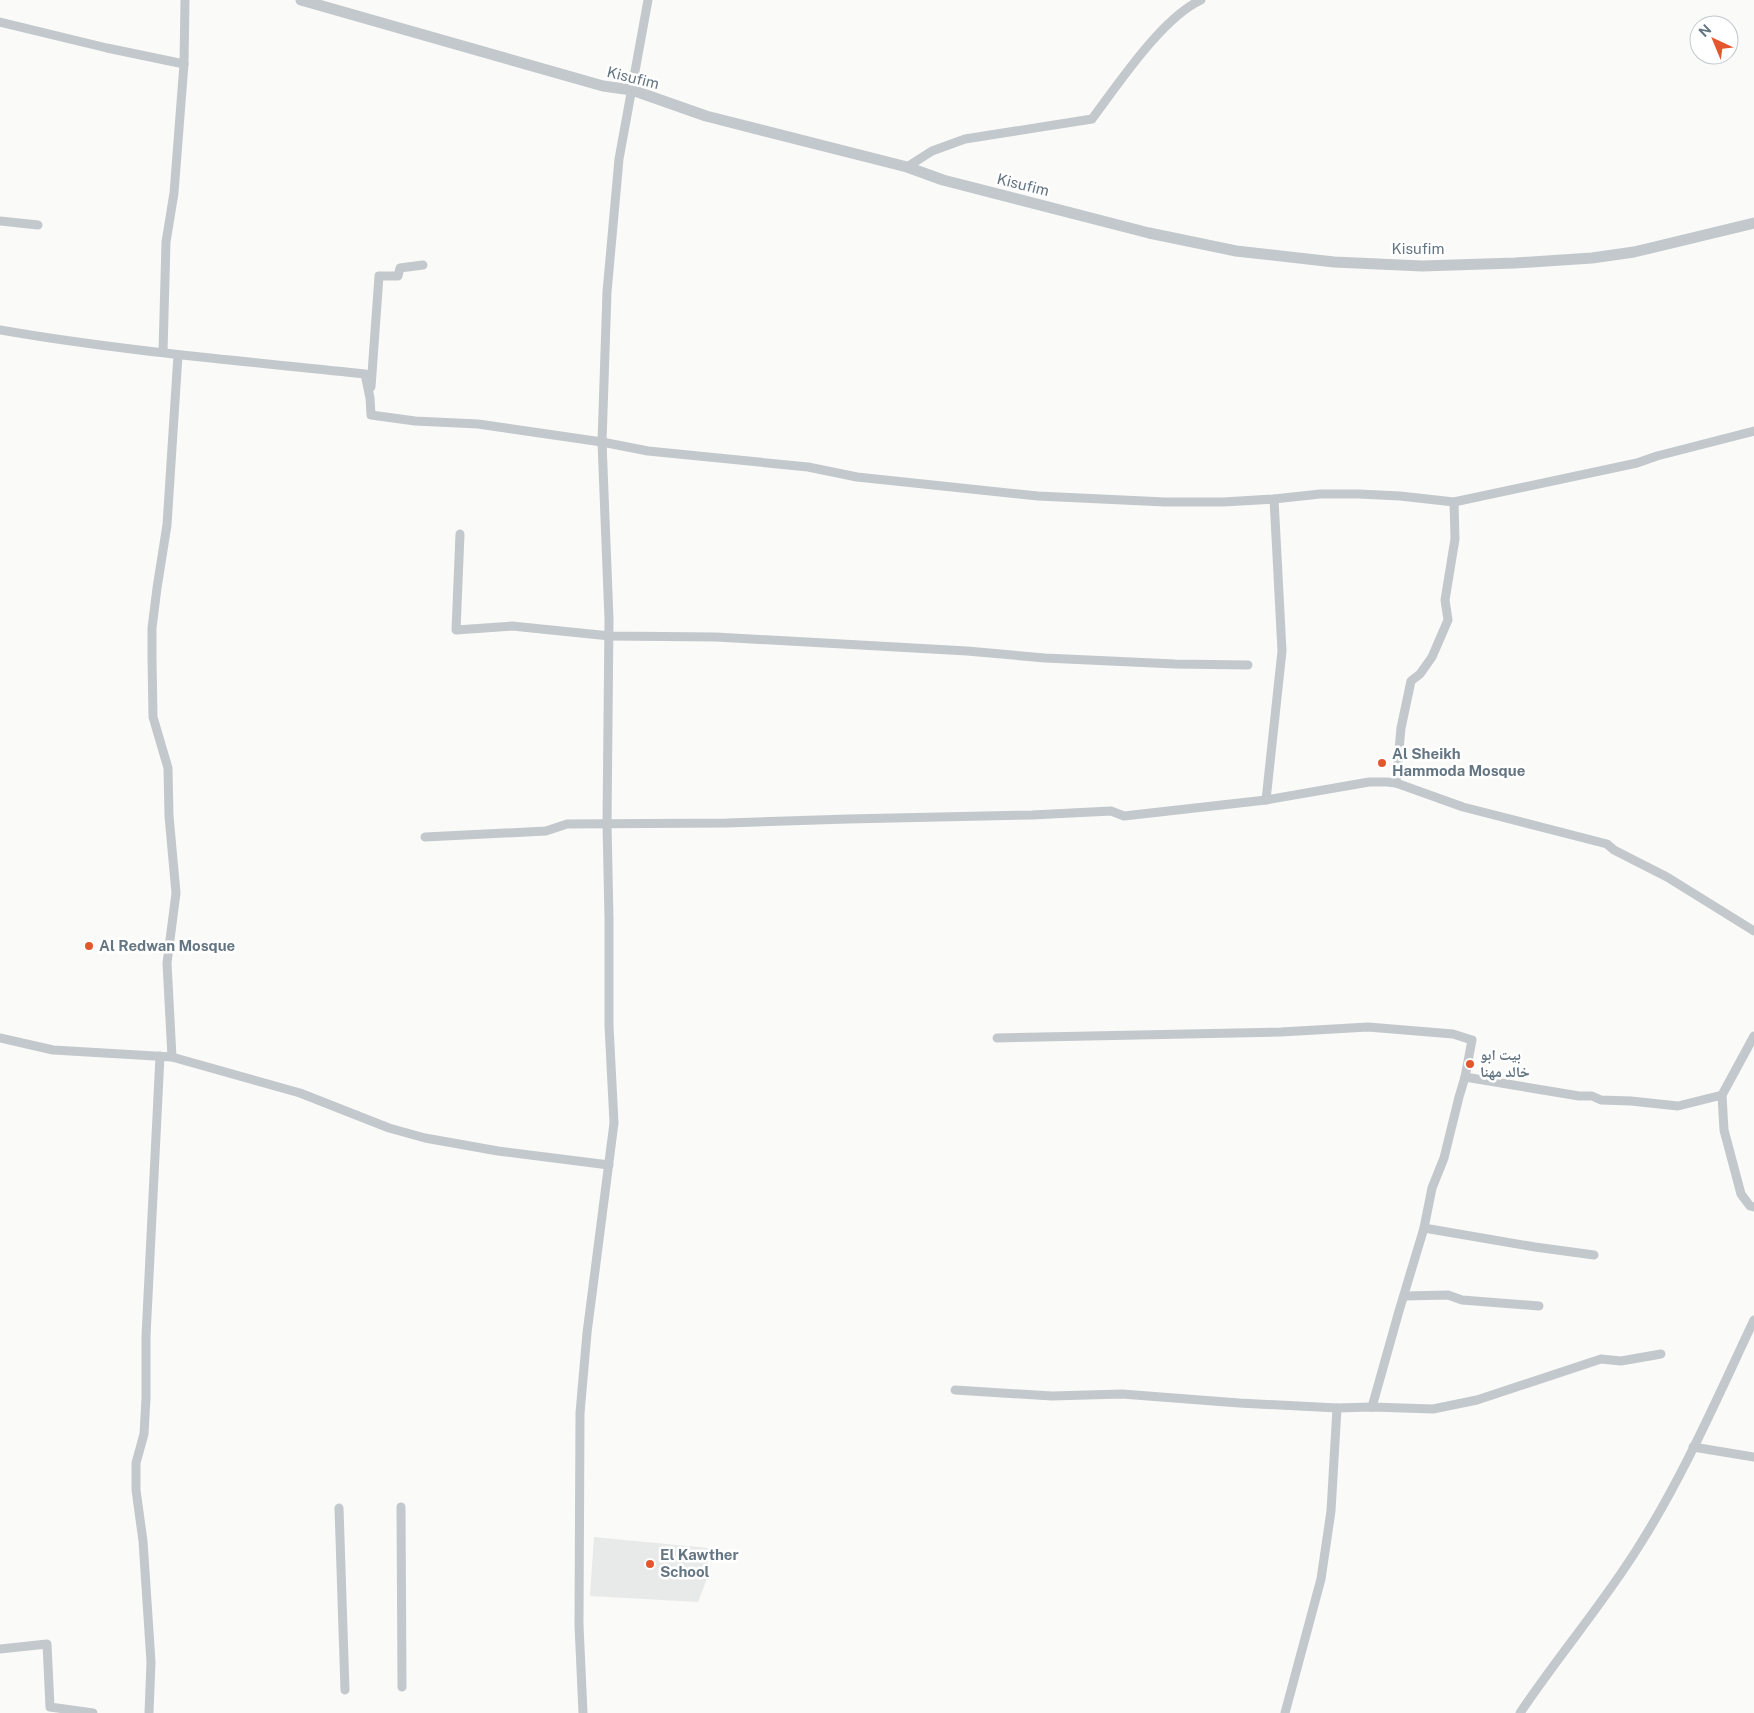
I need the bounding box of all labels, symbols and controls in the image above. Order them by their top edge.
north arrow [1689,15,1739,65]
text: N [1695,21,1714,40]
street label: Kisufim [605,63,661,92]
street label: Kisufim [995,170,1051,199]
street label: Kisufim [1392,240,1444,257]
place label: Al Sheikh Hammoda Mosque [1392,745,1525,779]
marker: Al Sheikh Hammoda Mosque [1376,757,1388,769]
place label: Al Redwan Mosque [99,937,235,954]
marker: Al Redwan Mosque [83,940,95,952]
place label: بيت ابو خالد مهنا [1480,1046,1530,1081]
marker: بيت ابو خالد مهنا [1464,1058,1476,1070]
place label: El Kawther School [660,1546,739,1580]
marker: El Kawther School [644,1558,656,1570]

